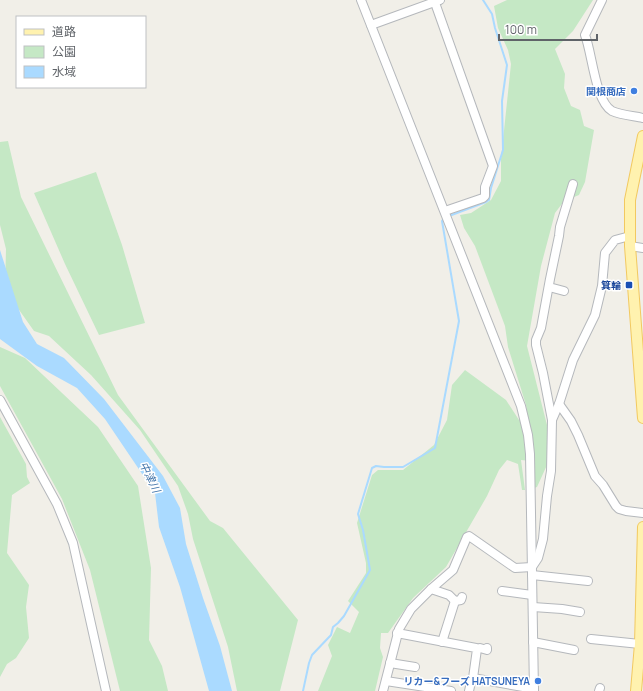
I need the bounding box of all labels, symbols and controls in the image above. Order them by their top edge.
legend [16,16,146,88]
scale bar [499,16,597,42]
text: 100 m [505,21,537,38]
text: 道路 [52,23,76,40]
text: 公園 [52,43,76,60]
text: 水域 [52,63,76,80]
place label: 関根商店 [586,84,626,98]
marker: 関根商店 [629,86,639,96]
place label: 箕輪 [601,278,621,292]
marker: 箕輪 [624,280,634,290]
water label: 中津川 [136,459,165,496]
place label: リカー&フーズ HATSUNEYA [404,674,530,688]
marker: リカー&フーズ HATSUNEYA [533,676,543,686]

